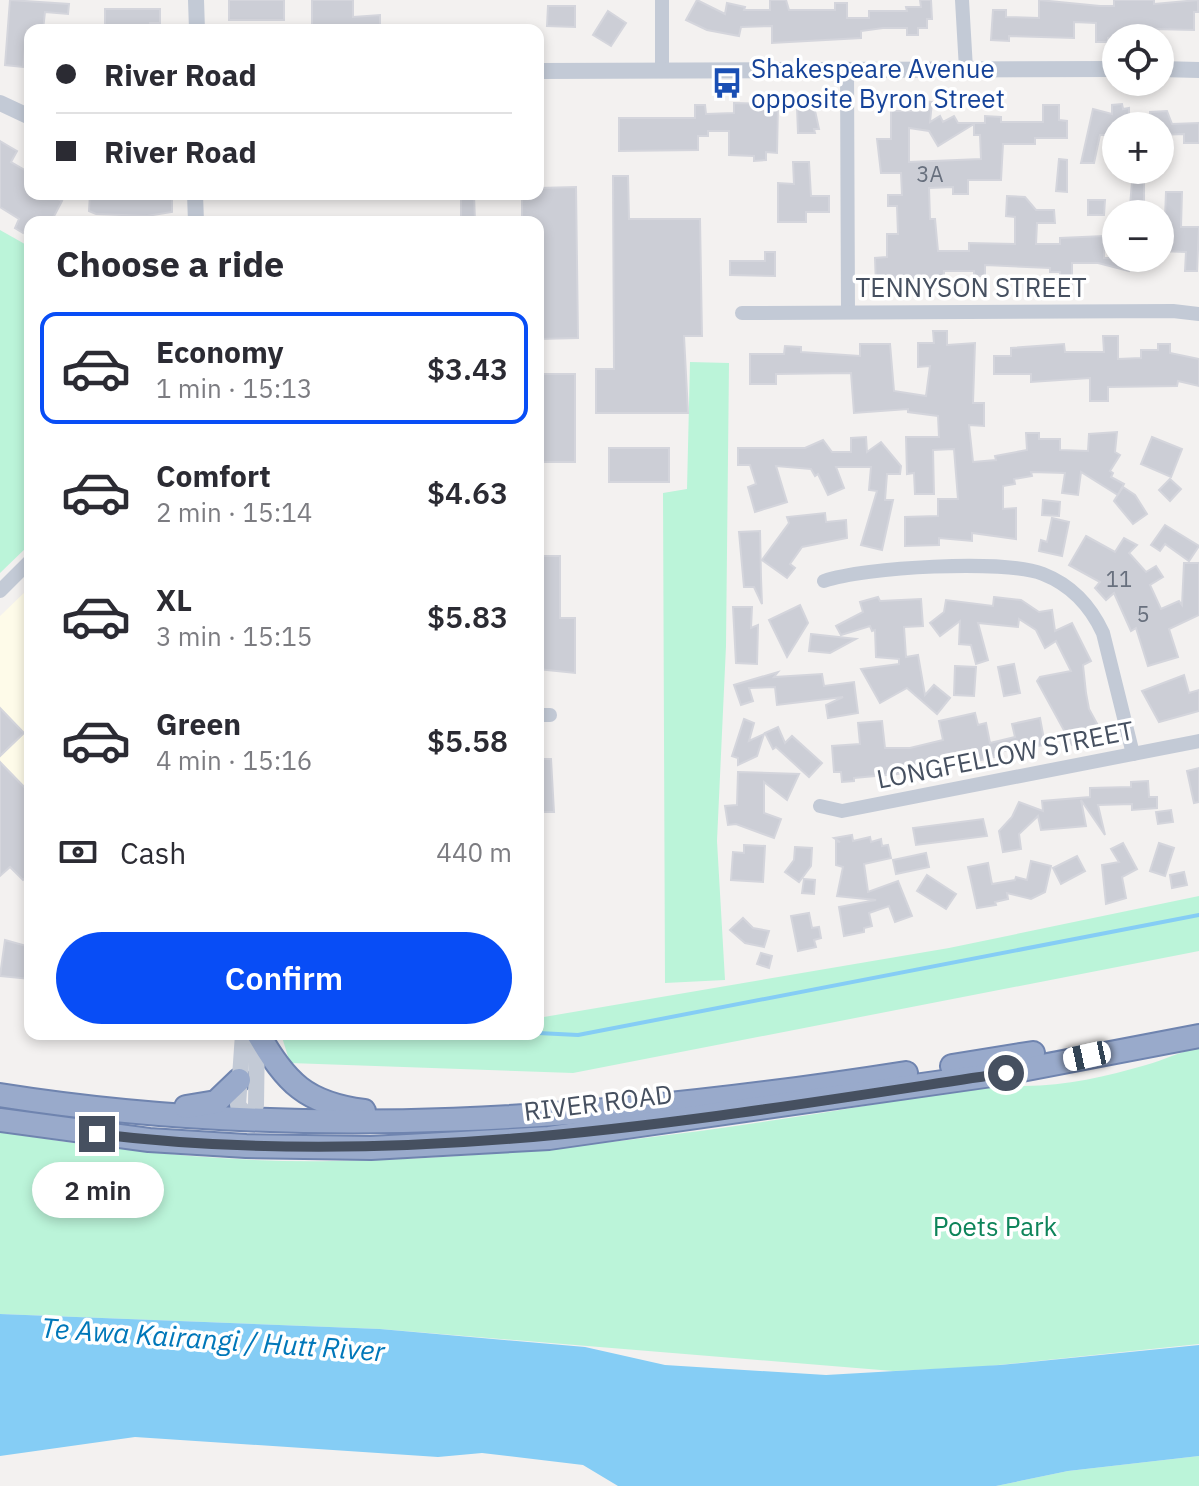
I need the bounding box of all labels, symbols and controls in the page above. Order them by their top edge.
map controls [1102,24,1174,272]
button: locate [1102,24,1174,96]
place label: Shakespeare Avenue opposite Byron Street [751,51,1005,115]
text: River Road [104,55,257,94]
bus stop icon: Shakespeare Avenue opposite Byron Street [710,66,744,100]
button: + [1102,112,1174,184]
text: River Road [104,132,257,171]
house number: 3A [916,159,944,188]
button: − [1102,200,1174,272]
text: Choose a ride [56,240,284,287]
street label: TENNYSON STREET [855,270,1087,304]
icon: car [60,332,132,404]
text: Economy [156,332,284,371]
text: $3.43 [427,349,508,388]
text: 1 min · 15:13 [156,371,312,405]
icon: car [60,456,132,528]
text: Comfort [156,456,271,495]
text: $4.63 [427,473,508,512]
text: 2 min · 15:14 [156,495,312,529]
house number: 11 [1106,564,1132,593]
icon: car [60,580,132,652]
text: XL [156,580,192,619]
text: $5.83 [427,597,508,636]
house number: 5 [1136,599,1150,628]
text: 3 min · 15:15 [156,619,312,653]
icon: car [60,704,132,776]
text: Green [156,704,241,743]
street label: LONGFELLOW STREET [874,712,1137,796]
text: $5.58 [427,721,508,760]
text: 4 min · 15:16 [156,743,312,777]
icon: cash [56,830,100,874]
text: Cash [120,833,186,872]
text: 440 m [436,835,512,869]
button: Confirm [56,932,512,1024]
car [1061,1039,1113,1073]
route start [988,1055,1024,1091]
street label: RIVER ROAD [522,1076,674,1128]
route end [79,1116,115,1152]
callout: 2 min [31,1162,163,1218]
text: 2 min [64,1173,132,1207]
park label: Poets Park [933,1209,1058,1243]
water label: Te Awa Kairangi / Hutt River [40,1309,387,1370]

